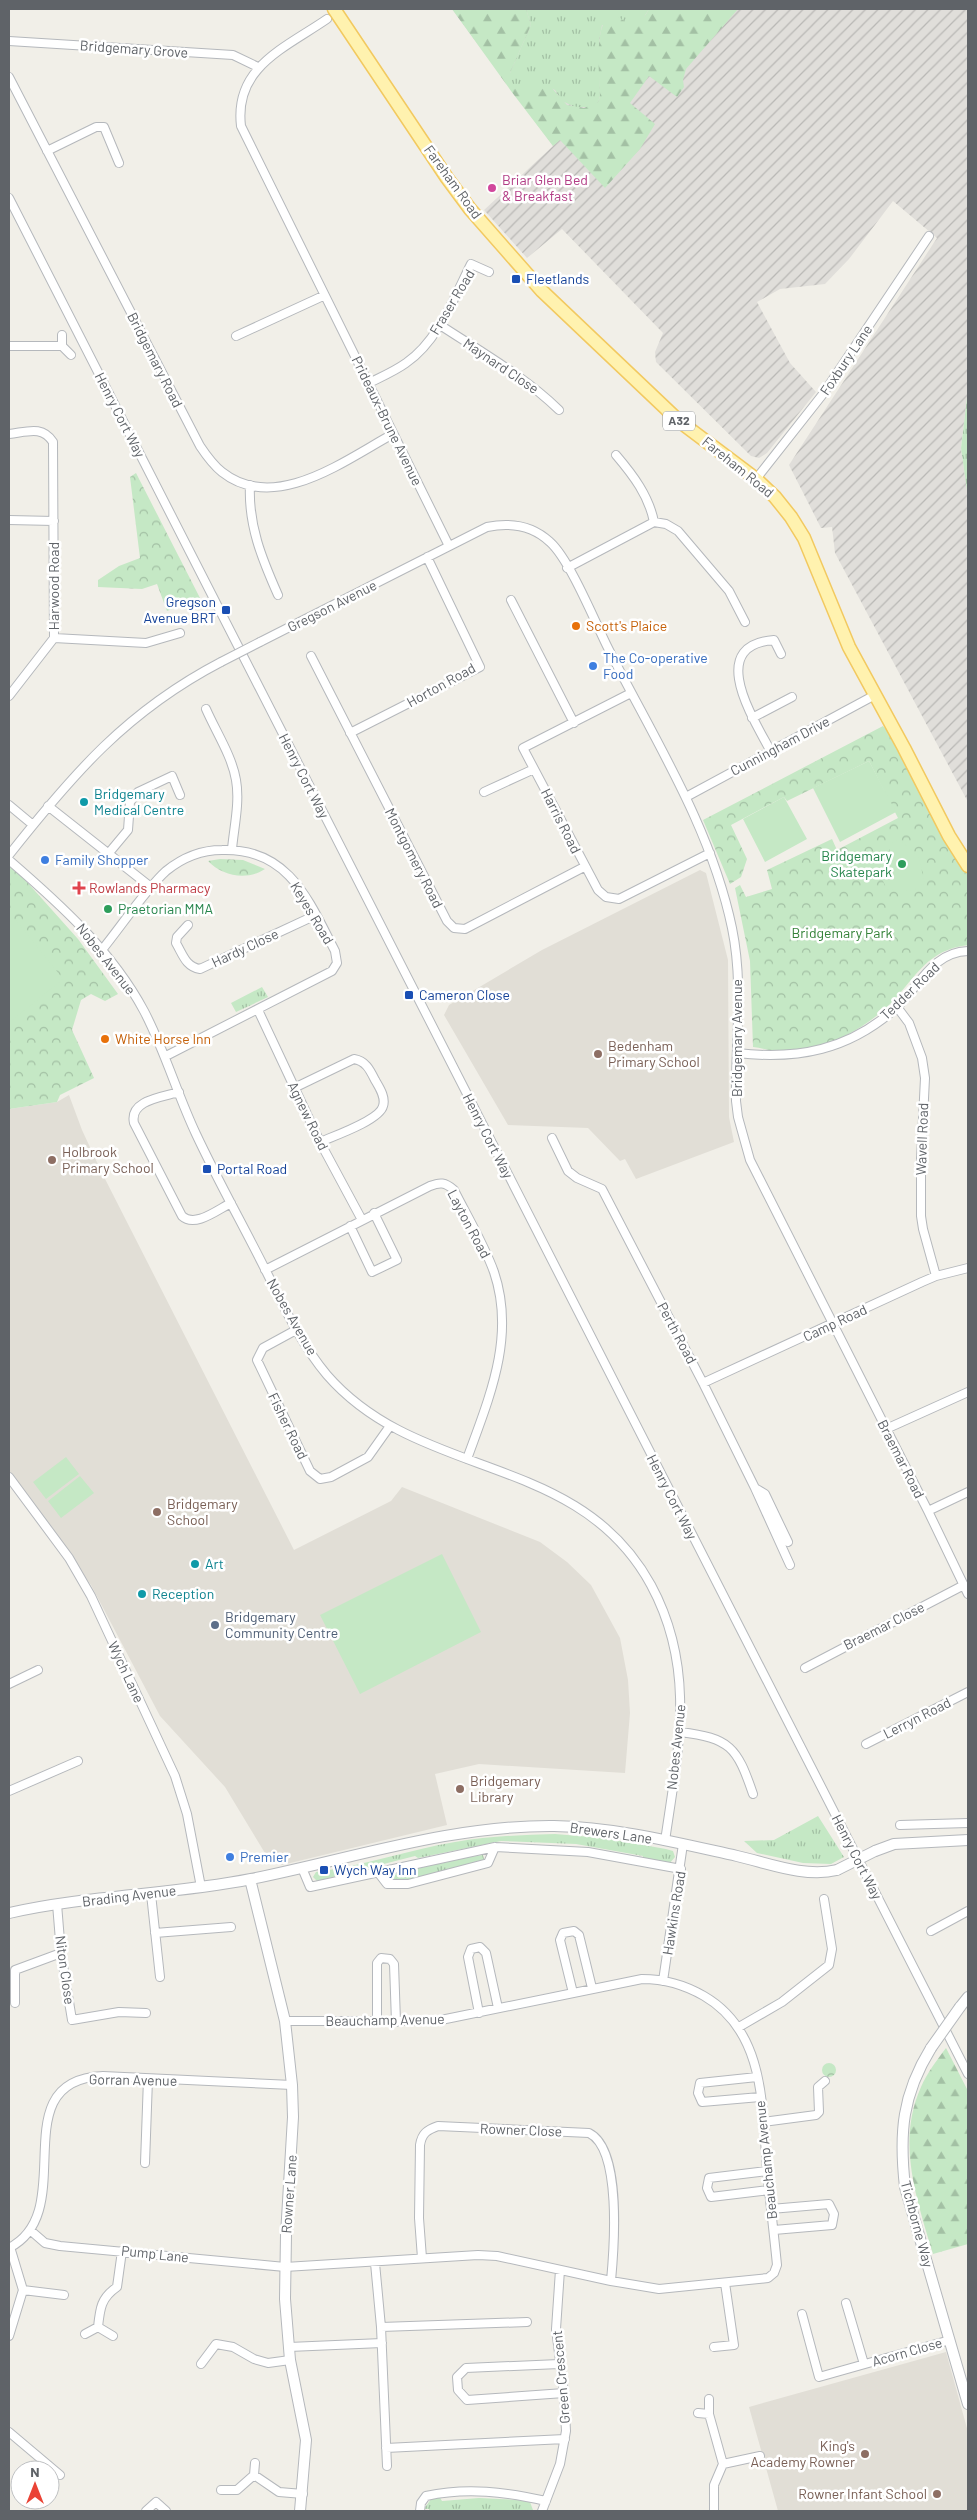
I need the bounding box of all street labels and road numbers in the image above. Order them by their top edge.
street label: Bridgemary Grove [79,36,189,61]
street label: Fareham Road [421,141,486,222]
street label: Fraser Road [425,266,478,337]
street label: Bridgemary Road [124,309,187,410]
street label: Foxbury Lane [816,321,875,398]
street label: Maynard Close [460,334,542,397]
street label: Prideaux-Brune Avenue [349,353,426,488]
street label: Henry Cort Way [92,369,149,461]
road number: A32 [663,412,695,431]
street label: Fareham Road [699,433,778,501]
street label: Harwood Road [45,542,62,630]
street label: Gregson Avenue [284,576,379,635]
street label: Horton Road [403,659,478,710]
street label: Cunningham Drive [727,712,832,779]
street label: Henry Cort Way [276,730,333,822]
street label: Harris Road [538,785,585,856]
street label: Montgomery Road [382,805,447,911]
street label: Keyes Road [287,879,338,947]
street label: Nobes Avenue [73,920,140,998]
street label: Hardy Close [209,925,281,970]
street label: Tedder Road [876,958,943,1023]
street label: Bridgemary Avenue [728,979,745,1097]
street label: Agnew Road [285,1079,332,1153]
street label: Henry Cort Way [460,1090,517,1182]
street label: Wavell Road [912,1102,931,1176]
street label: Layton Road [444,1187,495,1261]
street label: Nobes Avenue [264,1275,321,1358]
street label: Perth Road [654,1299,701,1366]
street label: Camp Road [800,1300,869,1345]
street label: Fisher Road [265,1390,312,1462]
street label: Braemar Road [874,1417,929,1501]
street label: Henry Cort Way [644,1451,701,1543]
street label: Braemar Close [840,1598,927,1653]
street label: Wych Lane [105,1638,148,1705]
street label: Lerryn Road [880,1693,953,1742]
street label: Nobes Avenue [663,1703,688,1791]
street label: Henry Cort Way [829,1811,886,1903]
street label: Brewers Lane [569,1818,653,1847]
street label: Hawkins Road [658,1870,689,1956]
street label: Brading Avenue [81,1881,177,1910]
street label: Niton Close [52,1934,79,2006]
street label: Beauchamp Avenue [325,2010,445,2029]
street label: Gorran Avenue [89,2070,177,2089]
street label: Beauchamp Avenue [751,2100,780,2220]
street label: Rowner Close [480,2120,562,2139]
street label: Rowner Lane [277,2154,300,2234]
street label: Tichborne Way [898,2179,937,2270]
street label: Pump Lane [120,2241,190,2266]
street label: Green Crescent [548,2330,573,2425]
street label: Acorn Close [870,2333,944,2370]

